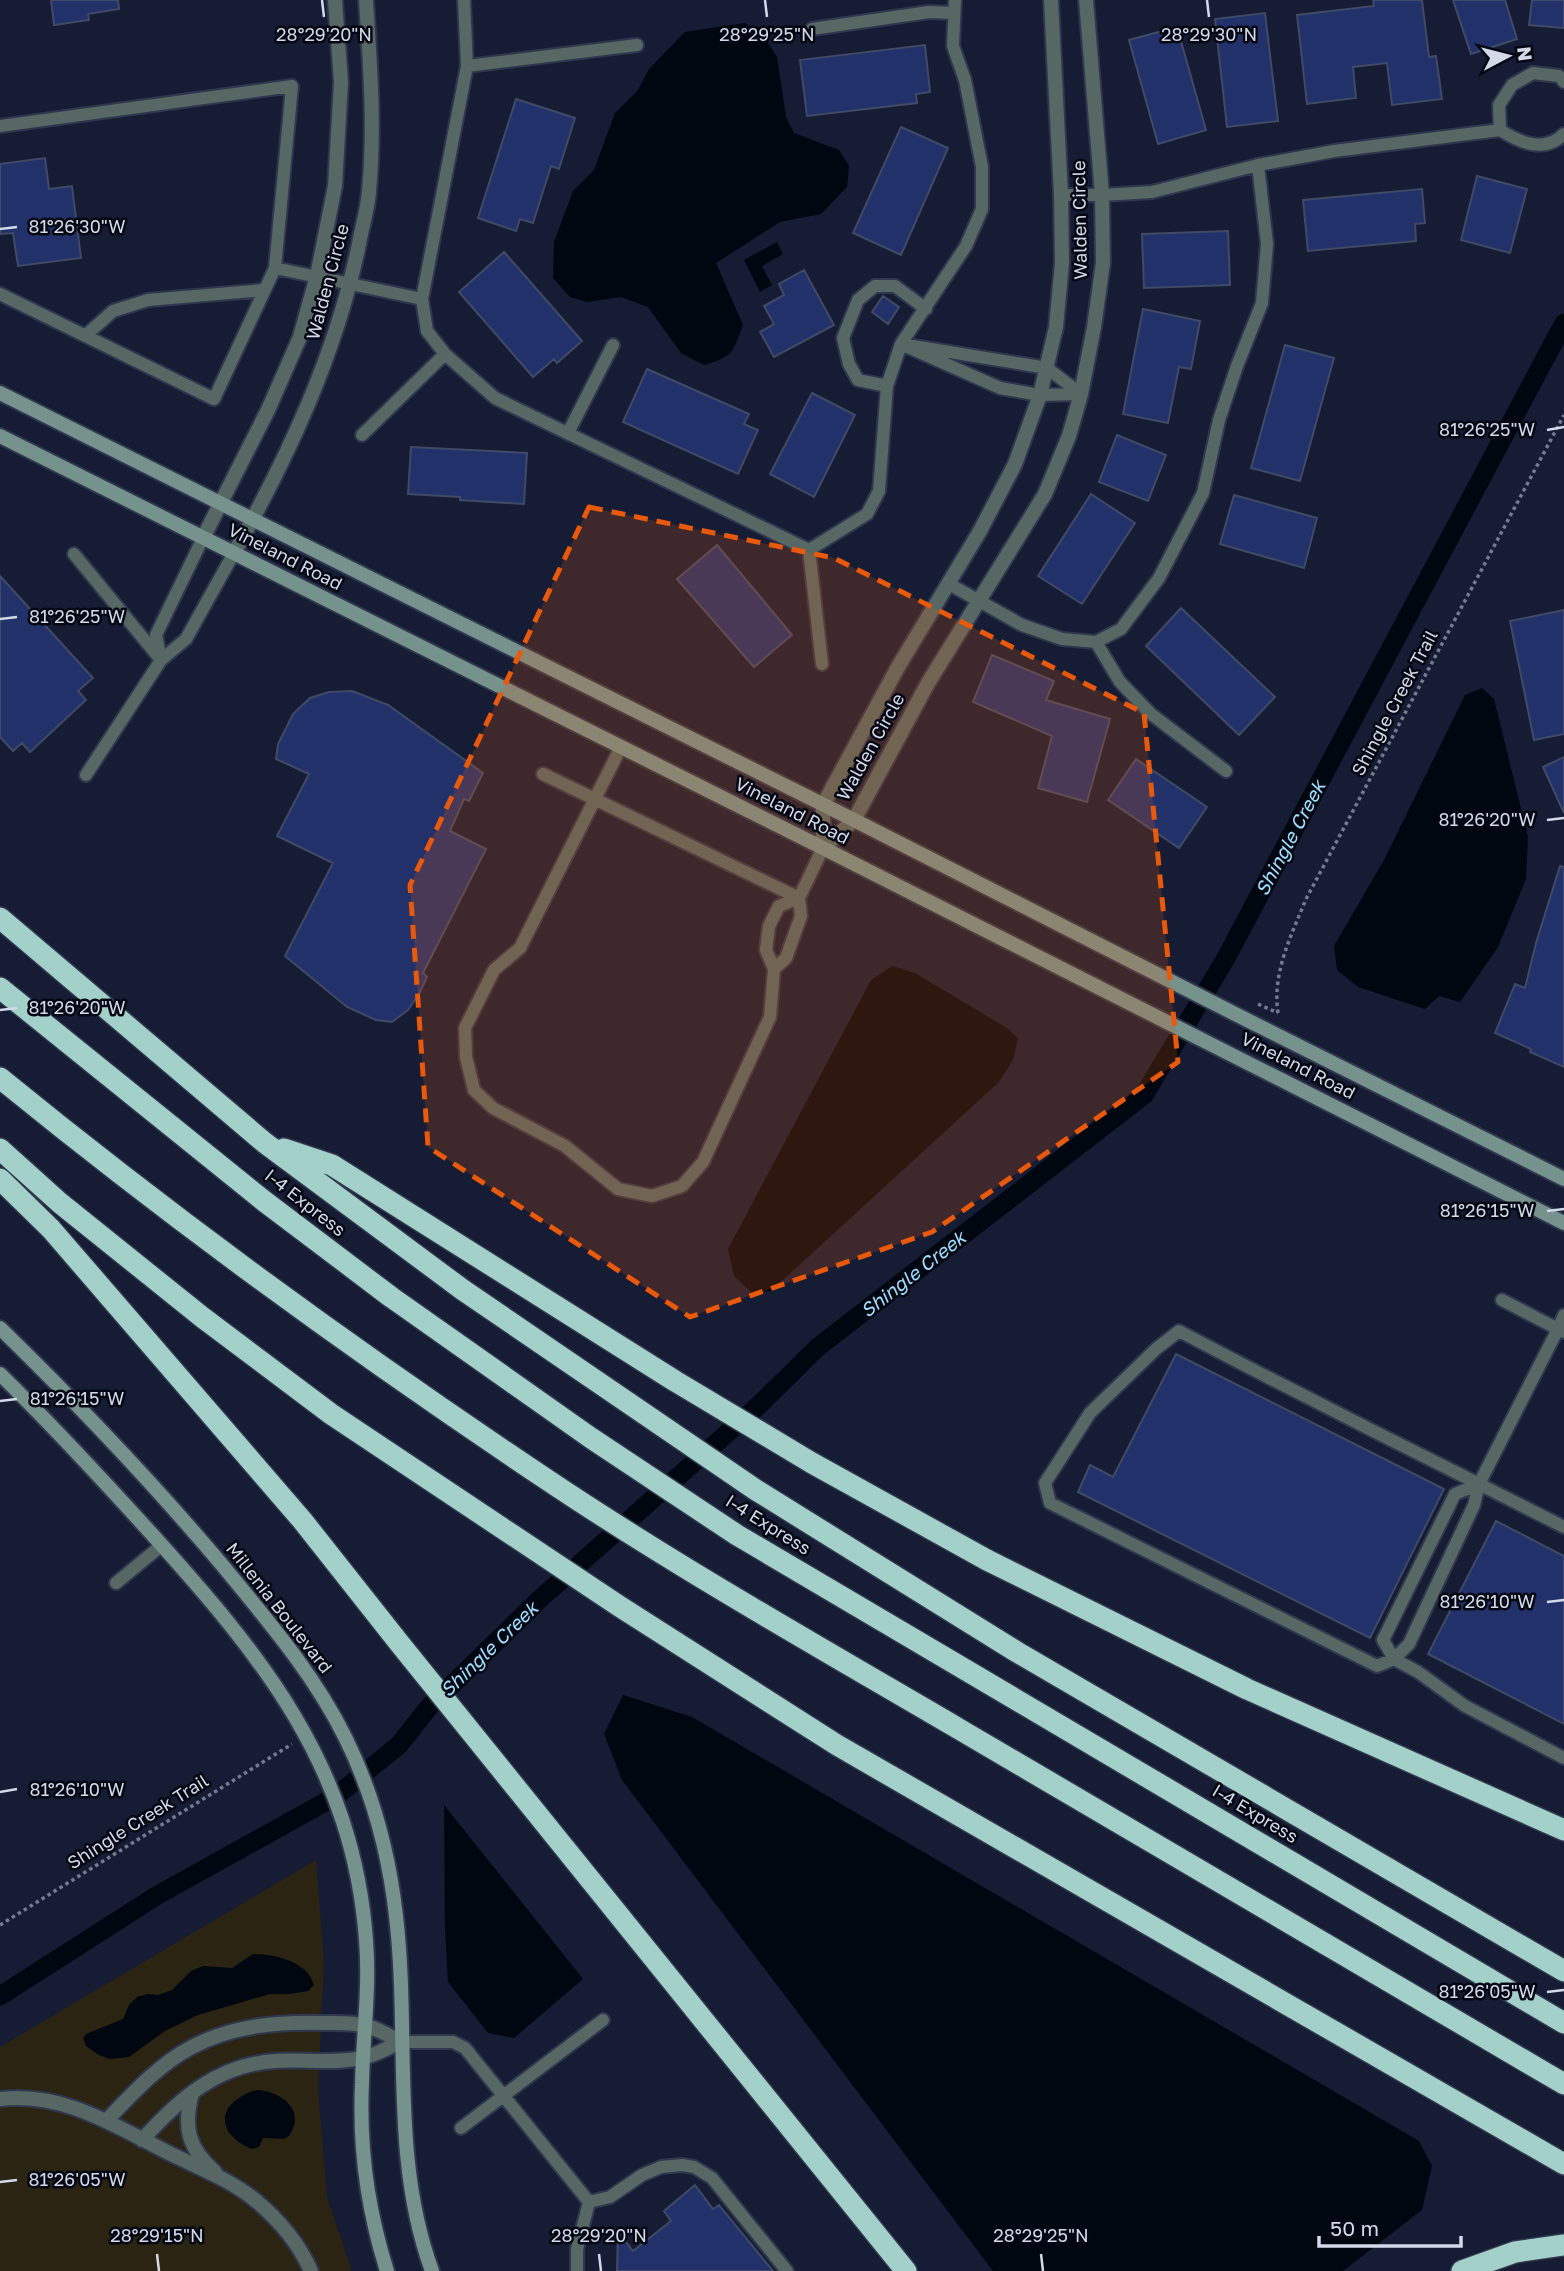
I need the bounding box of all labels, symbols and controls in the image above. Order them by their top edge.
north arrow [1473,21,1543,91]
text: 28°29'20"N [276,23,372,45]
text: 28°29'25"N [719,23,815,45]
text: 28°29'30"N [1161,23,1257,45]
text: N [1513,45,1538,62]
street label: Walden Circle [1067,160,1091,280]
text: 81°26'30"W [29,215,125,237]
street label: Walden Circle [301,221,353,342]
text: 81°26'25"W [1439,418,1535,440]
street label: Vineland Road [225,518,346,594]
text: 81°26'25"W [29,605,125,627]
street label: Shingle Creek Trail [1346,626,1442,779]
street label: Walden Circle [832,689,909,804]
street label: Vineland Road [732,772,853,848]
water label: Shingle Creek [1250,774,1331,899]
text: 81°26'20"W [1439,808,1535,830]
text: 81°26'20"W [29,996,125,1018]
street label: Vineland Road [1238,1027,1359,1103]
street label: I-4 Express [261,1164,350,1241]
text: 81°26'15"W [1440,1199,1534,1221]
water label: Shingle Creek [856,1224,972,1322]
text: 81°26'15"W [30,1387,124,1409]
street label: I-4 Express [722,1489,815,1559]
street label: Millenia Boulevard [222,1538,338,1677]
text: 81°26'10"W [1439,1590,1535,1612]
water label: Shingle Creek [435,1595,544,1701]
street label: Shingle Creek Trail [63,1769,212,1873]
text: 81°26'10"W [29,1778,125,1800]
street label: I-4 Express [1209,1779,1302,1847]
text: 81°26'05"W [1439,1980,1535,2002]
text: 81°26'05"W [29,2168,125,2190]
scale bar [1319,2204,1461,2248]
text: 50 m [1330,2215,1379,2241]
text: 28°29'15"N [110,2224,204,2246]
text: 28°29'20"N [551,2224,647,2246]
text: 28°29'25"N [993,2224,1089,2246]

